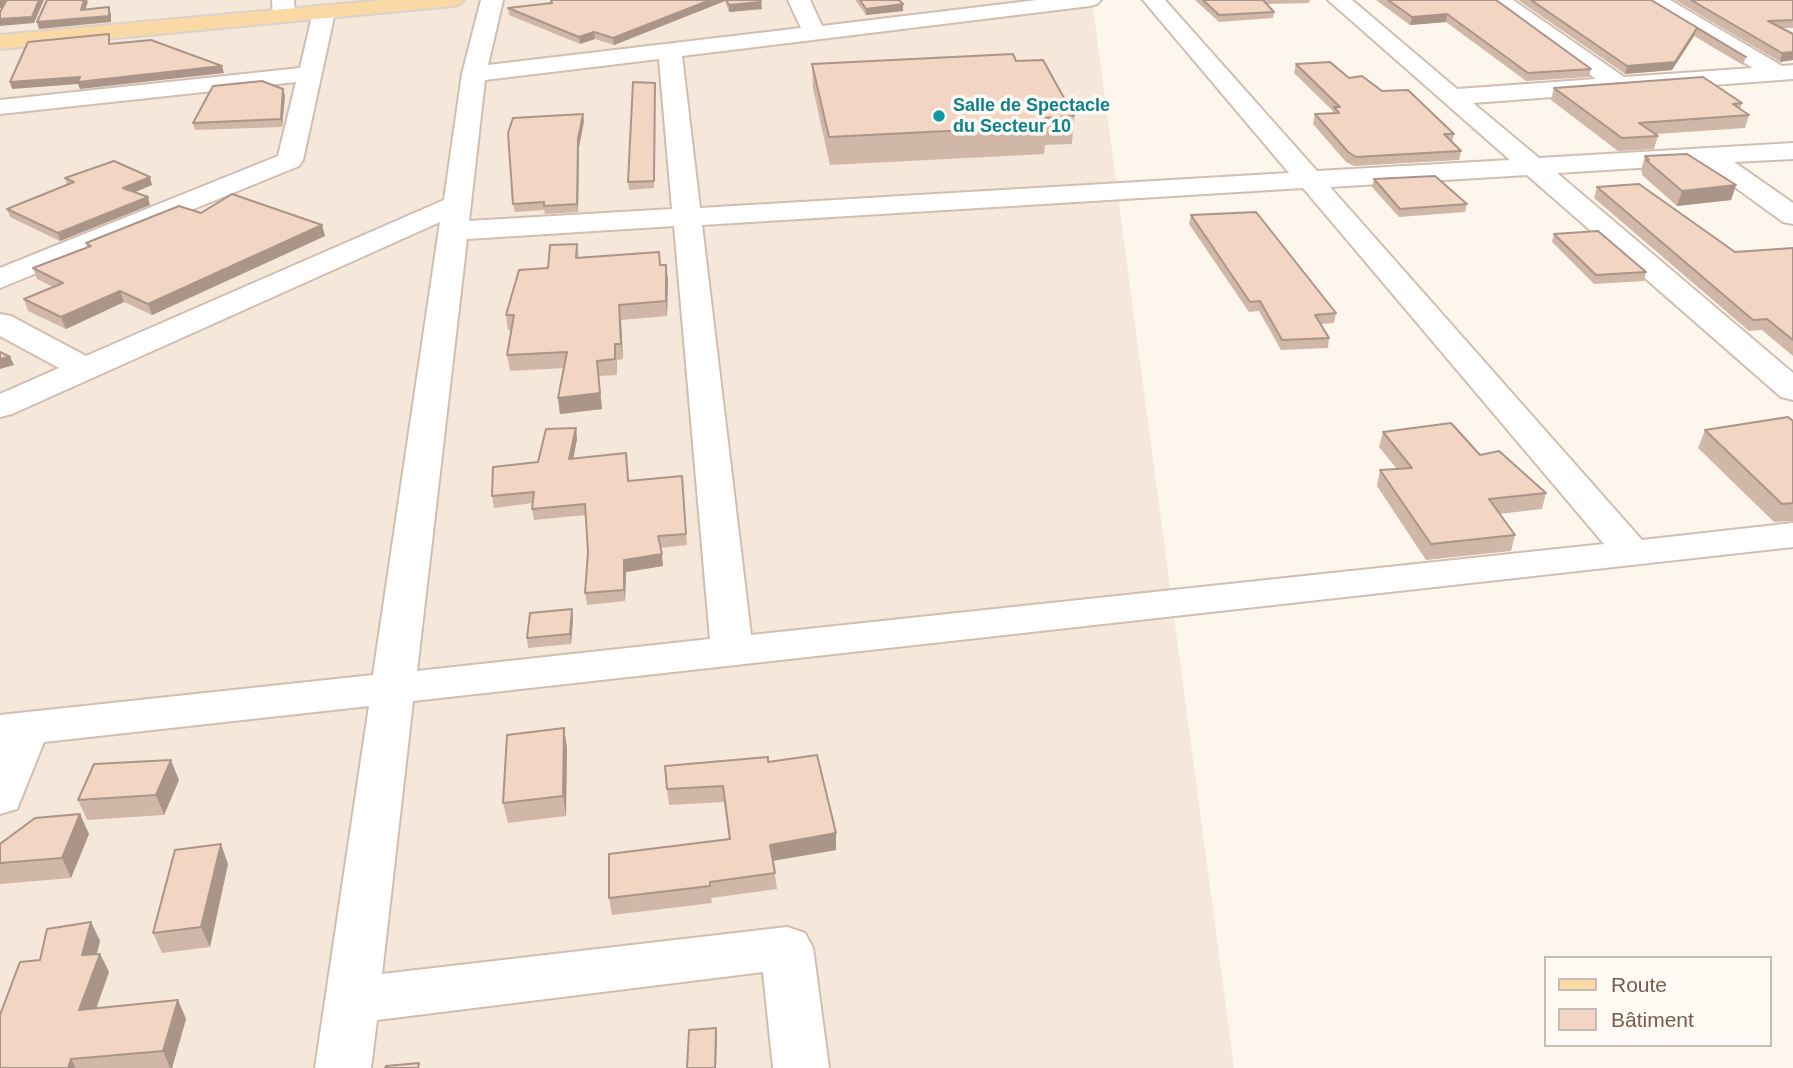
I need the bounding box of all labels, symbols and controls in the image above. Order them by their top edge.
place label: Salle de Spectacle du Secteur 10 [953,95,1110,138]
marker: Salle de Spectacle du Secteur 10 [931,108,947,124]
legend [1545,956,1772,1047]
text: Route [1611,973,1667,996]
text: Bâtiment [1611,1008,1694,1031]

